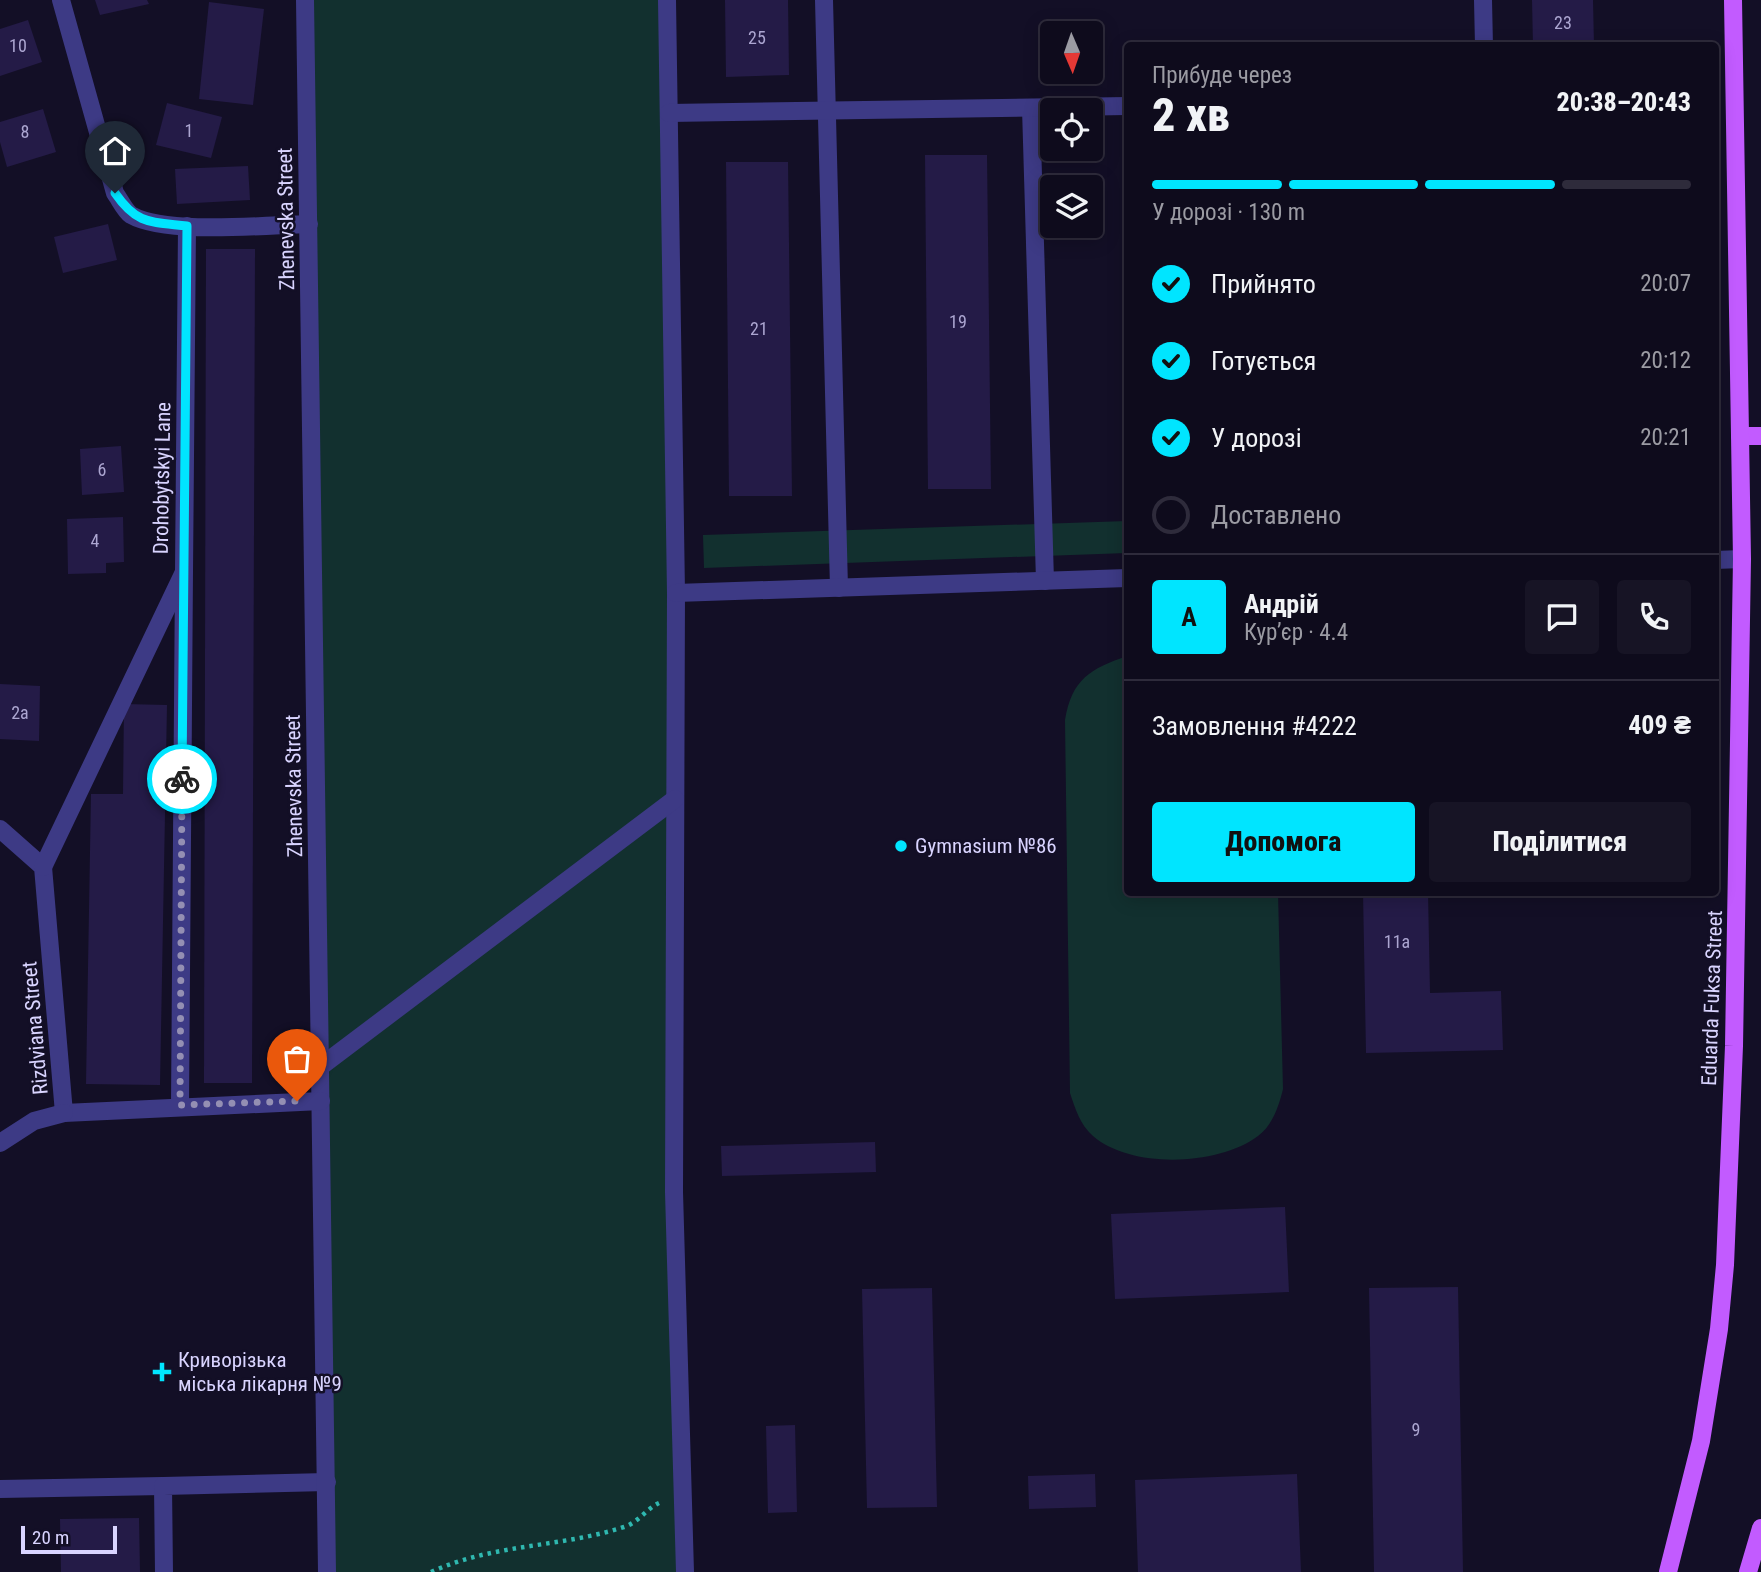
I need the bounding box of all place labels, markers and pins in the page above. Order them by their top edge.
pin [85,121,145,193]
place label: Gymnasium №86 [915,834,1057,858]
marker: Gymnasium №86 [893,838,909,854]
pin [267,1029,327,1101]
place label: Криворізька міська лікарня №9 [178,1348,342,1396]
marker: Криворізька міська лікарня №9 [152,1362,172,1382]

